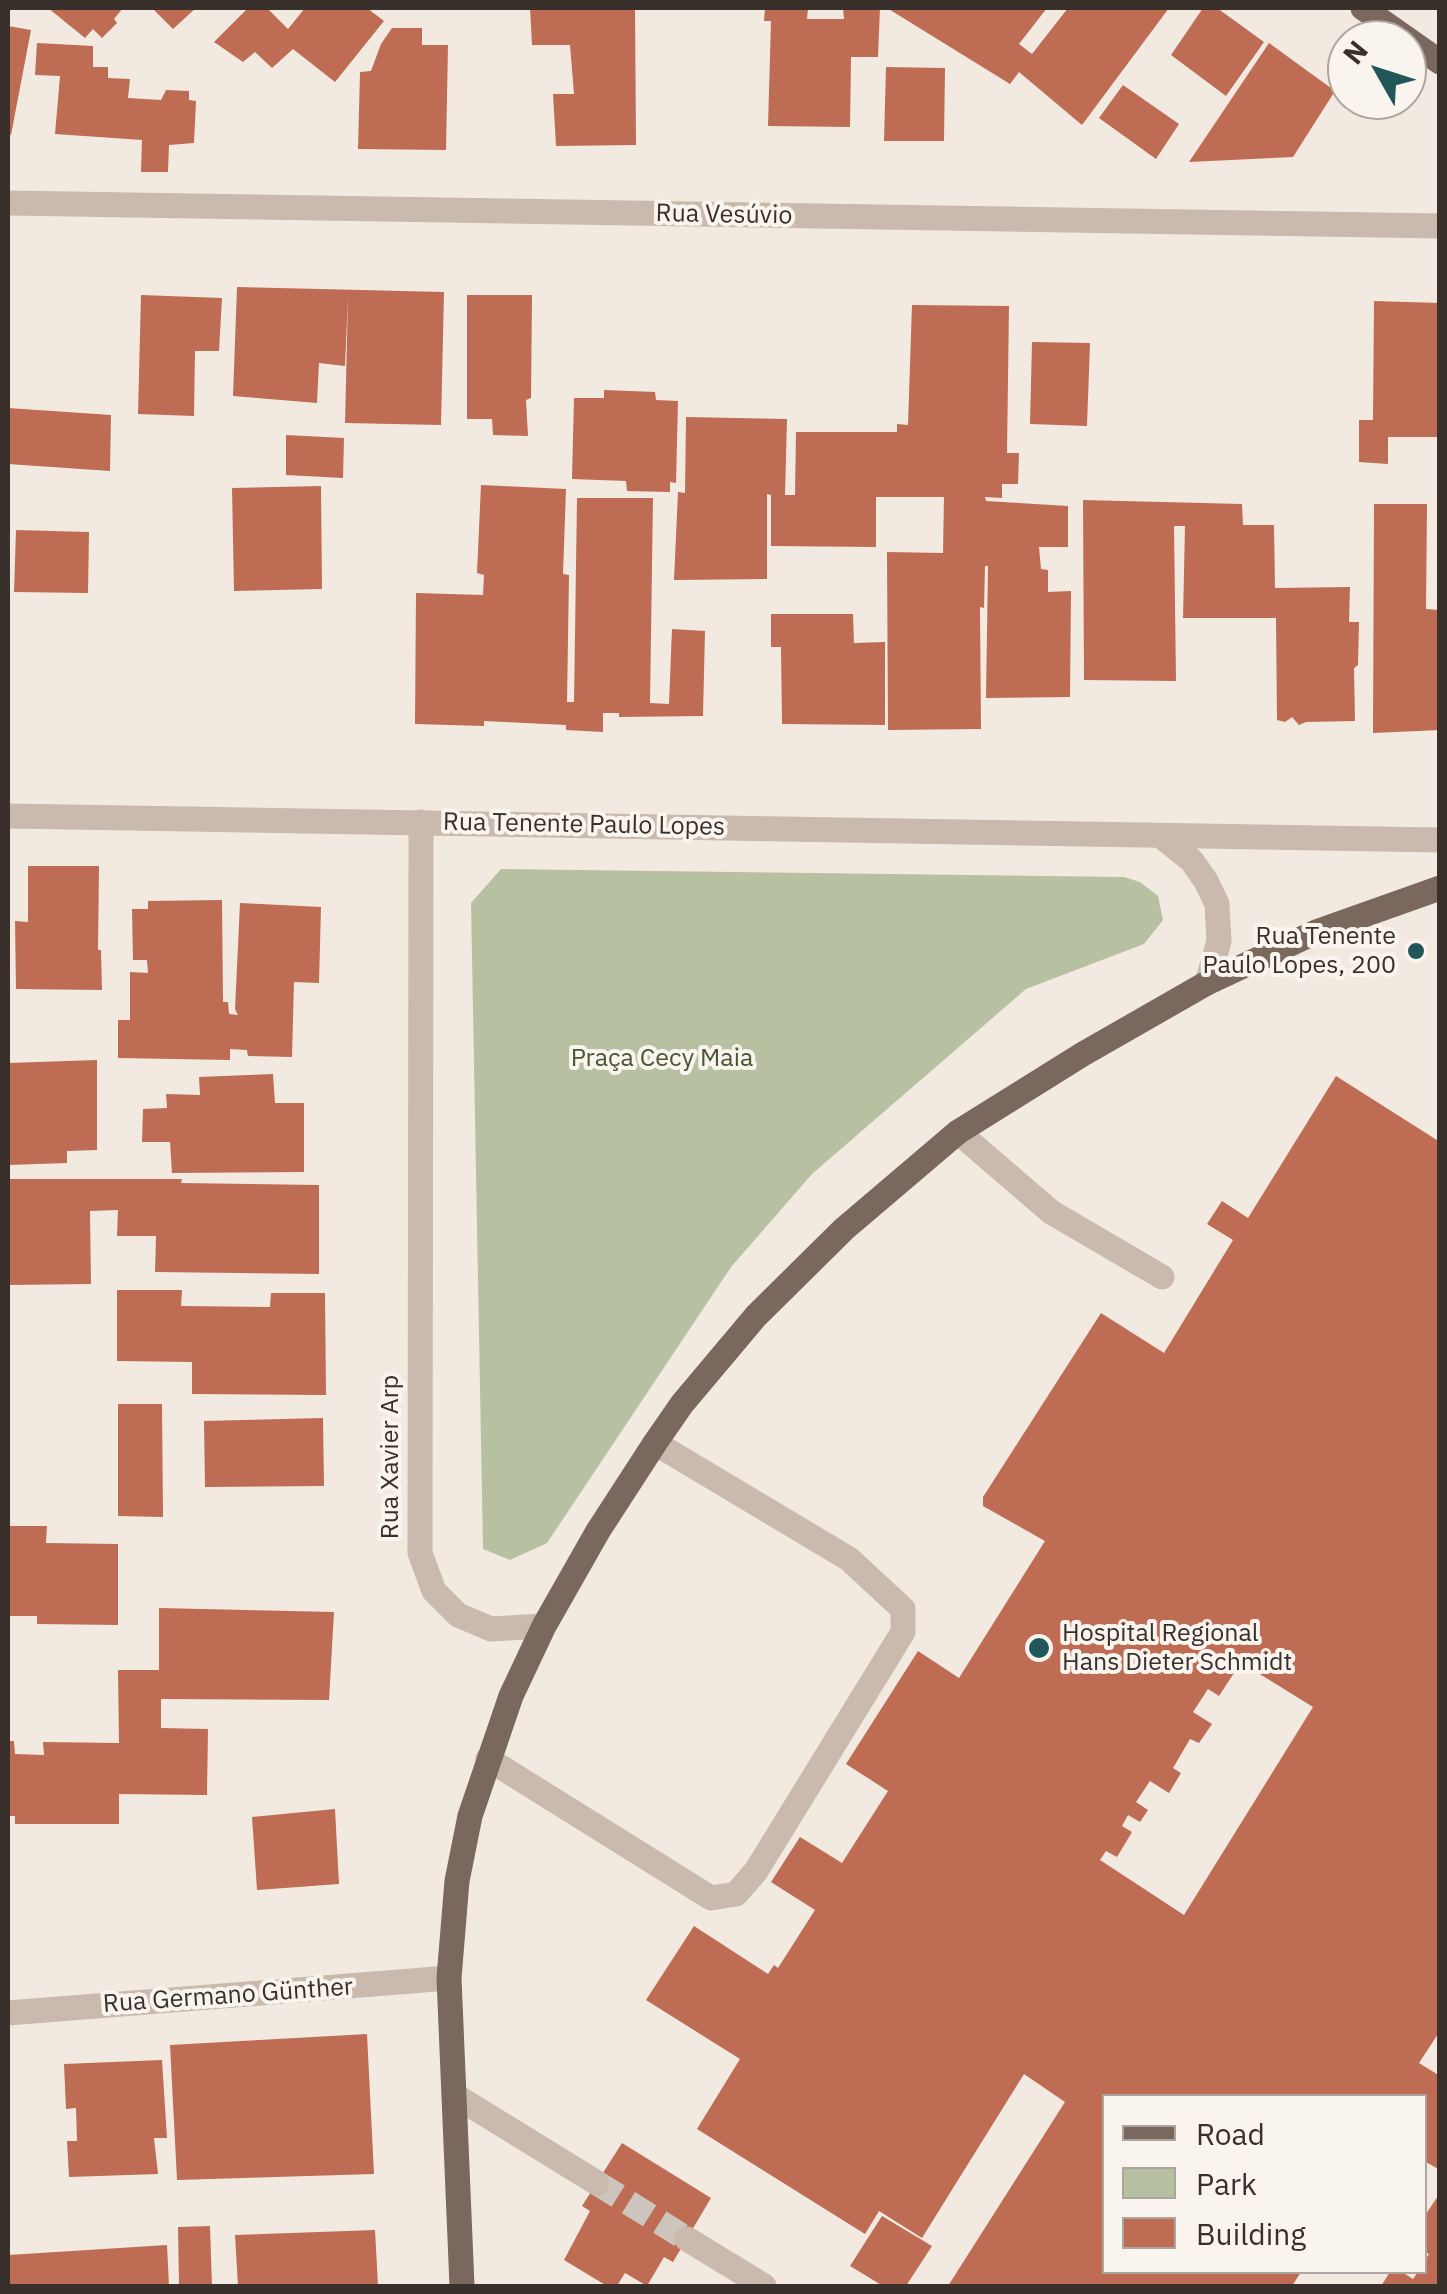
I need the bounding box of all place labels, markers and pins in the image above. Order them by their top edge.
place label: Rua Tenente Paulo Lopes, 200 [1203,922,1396,981]
marker: Rua Tenente Paulo Lopes, 200 [1405,940,1427,962]
place label: Hospital Regional Hans Dieter Schmidt [1062,1619,1292,1678]
marker: Hospital Regional Hans Dieter Schmidt [1026,1635,1052,1661]

